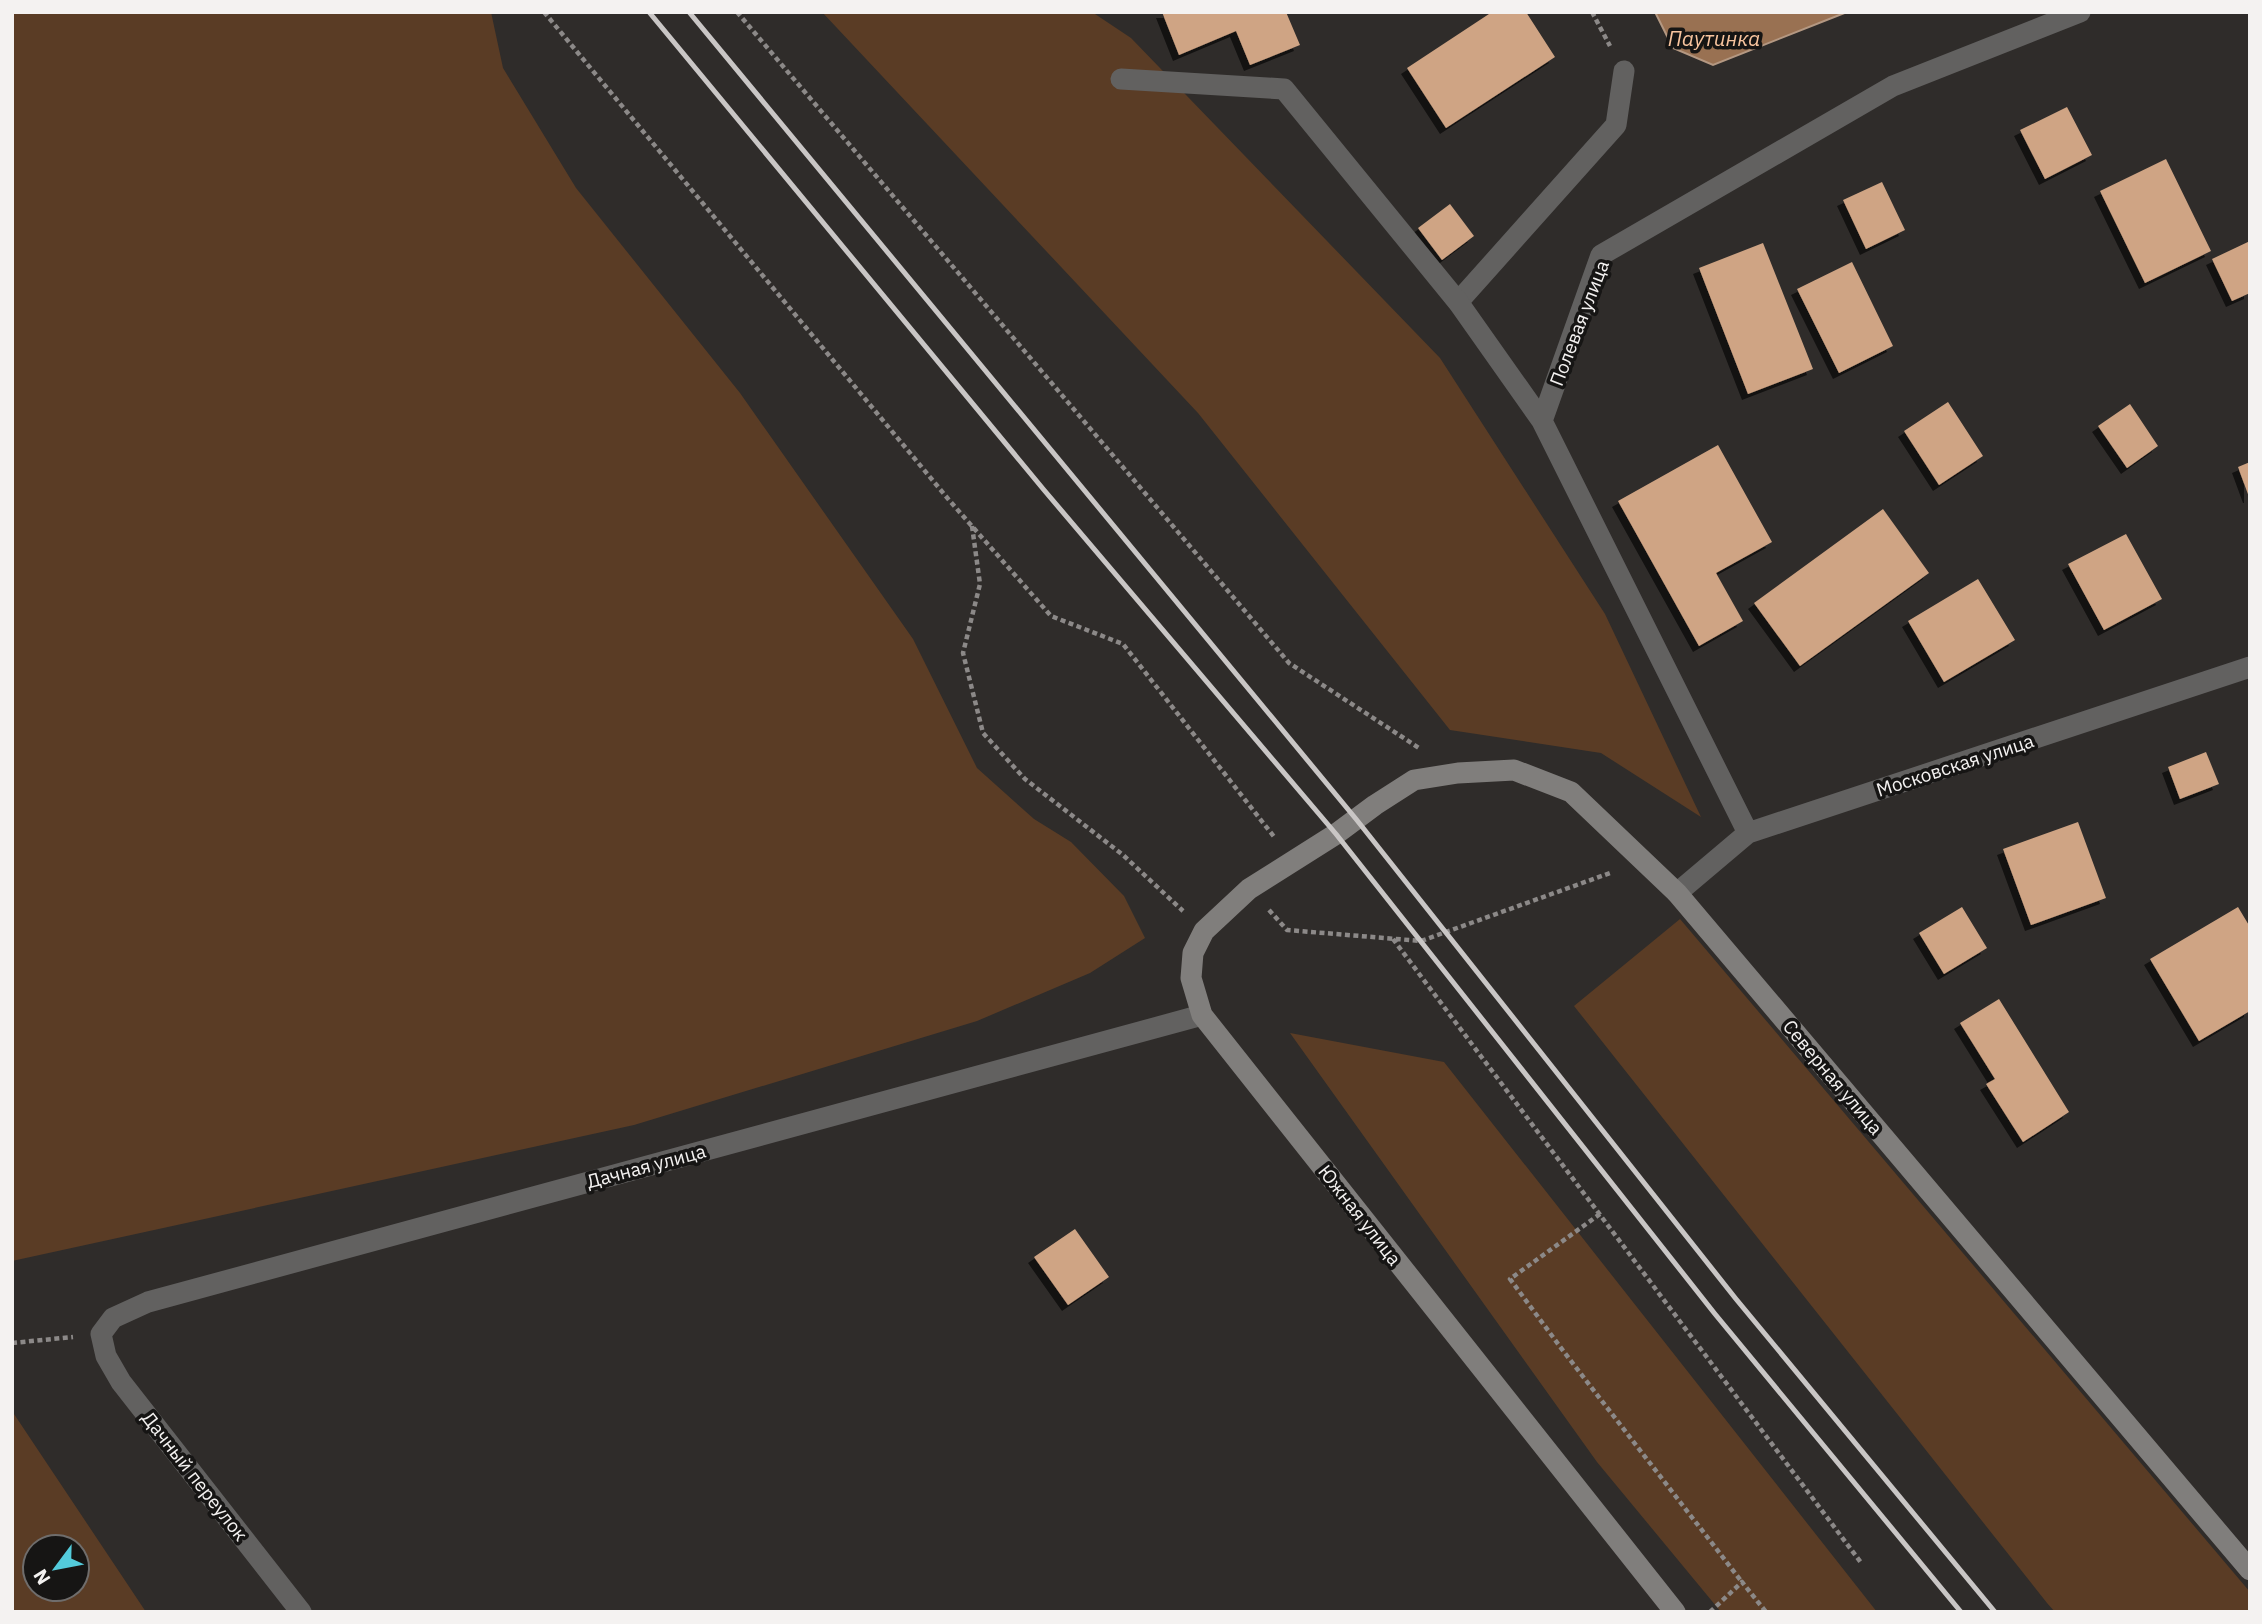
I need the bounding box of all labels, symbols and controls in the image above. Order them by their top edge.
water label: Паутинка [1668,24,1760,52]
street label: Полевая улица [1544,257,1614,389]
street label: Московская улица [1873,728,2037,802]
street label: Северная улица [1778,1015,1888,1139]
street label: Дачная улица [584,1139,708,1193]
street label: Южная улица [1313,1160,1407,1270]
street label: Дачный переулок [137,1406,253,1546]
north arrow [21,1533,91,1603]
text: N [28,1565,55,1589]

